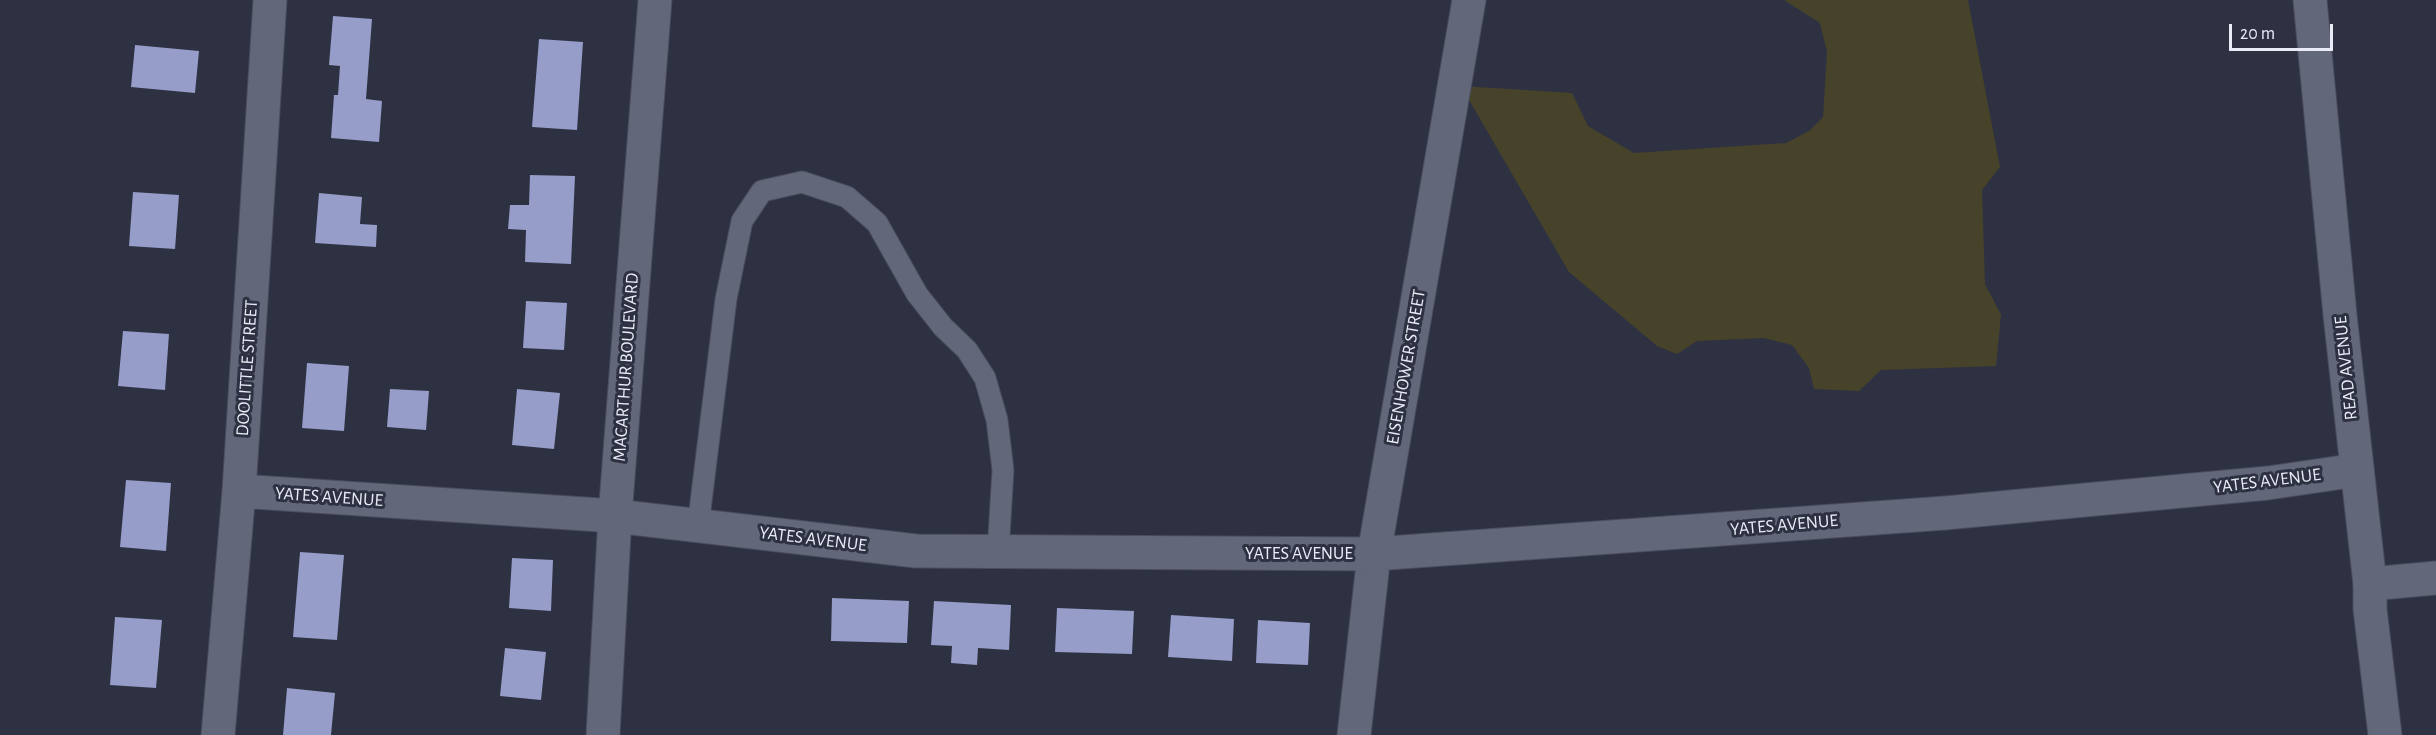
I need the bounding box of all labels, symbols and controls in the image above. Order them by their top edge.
scale bar [2232,12,2336,50]
text: 20 m [2240,25,2275,43]
street label: MACARTHUR BOULEVARD [609,272,643,462]
street label: EISENHOWER STREET [1382,288,1430,446]
street label: DOOLITTLE STREET [231,299,263,437]
street label: READ AVENUE [2330,315,2362,421]
street label: YATES AVENUE [2212,464,2322,498]
street label: YATES AVENUE [274,482,384,512]
street label: YATES AVENUE [1729,510,1839,540]
street label: YATES AVENUE [758,522,868,556]
street label: YATES AVENUE [1245,543,1353,565]

